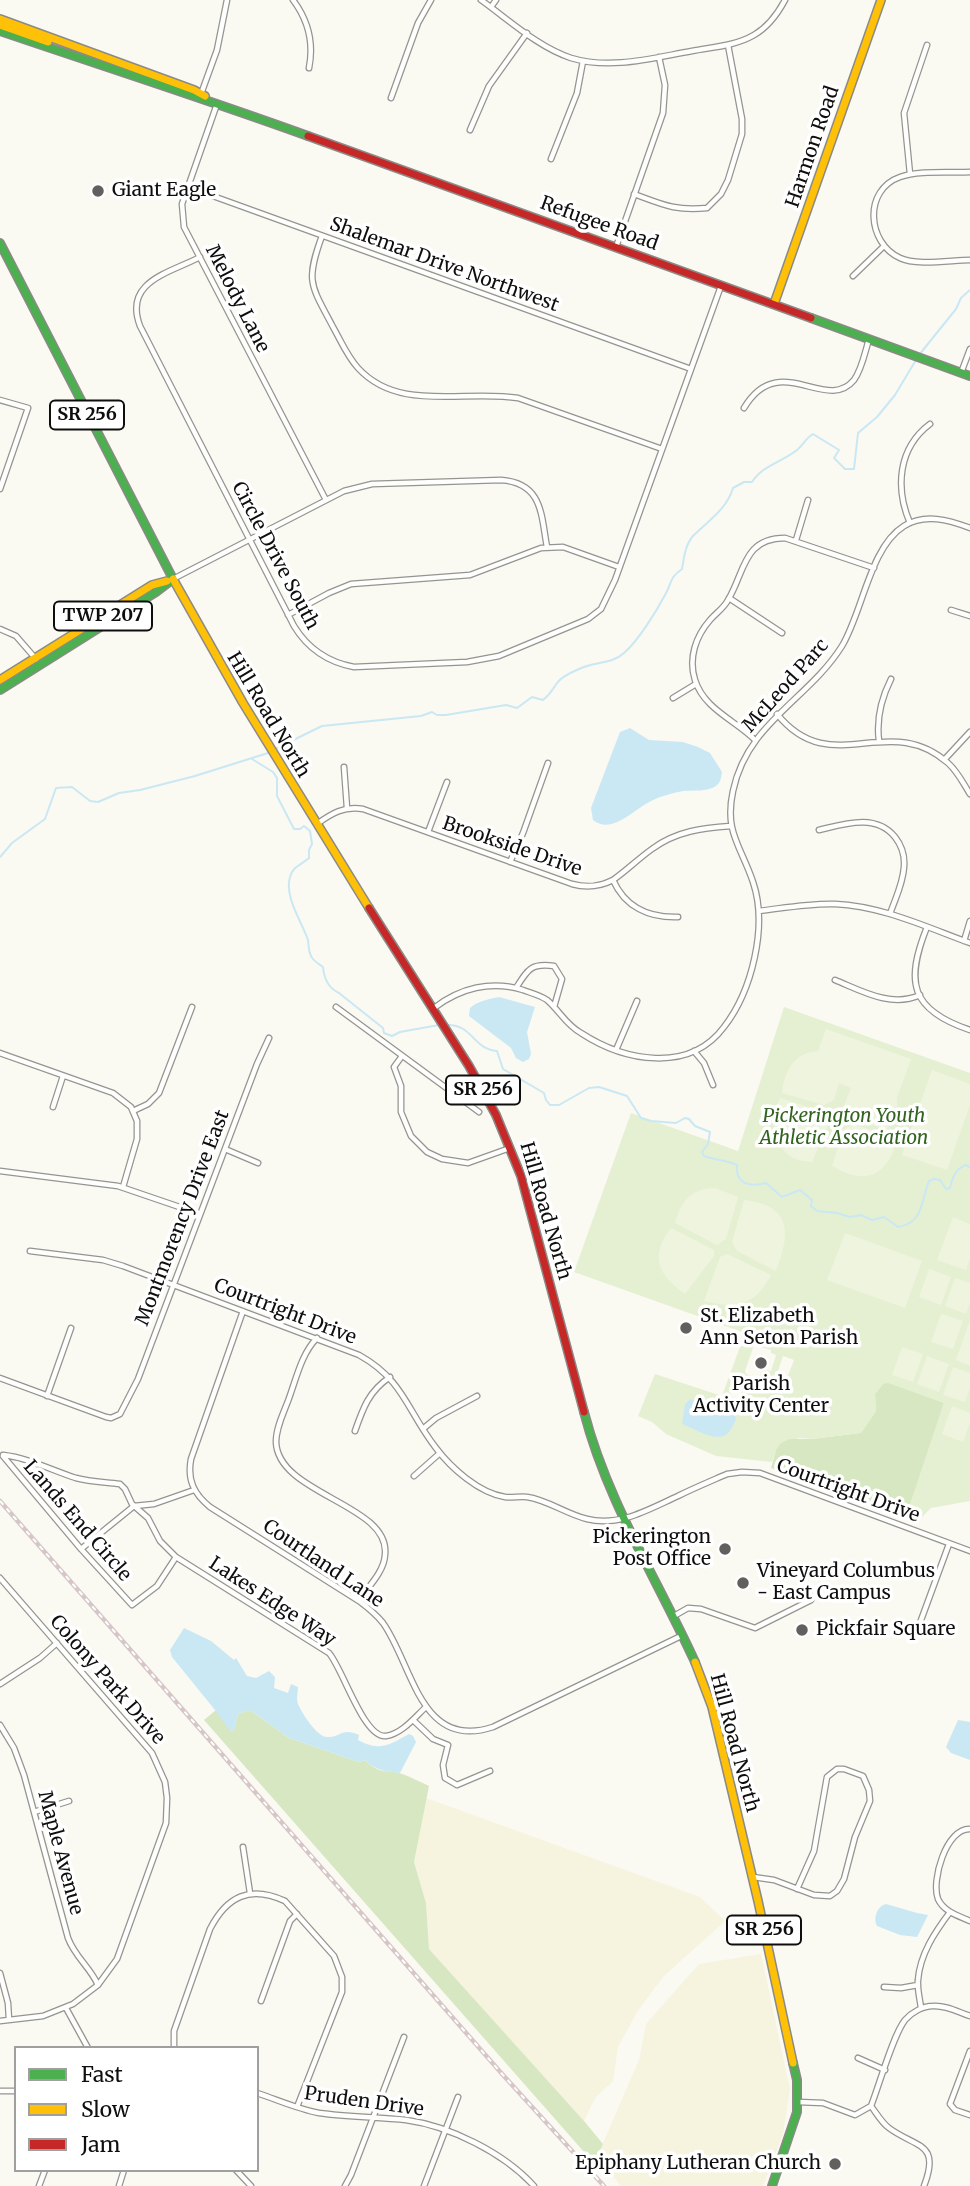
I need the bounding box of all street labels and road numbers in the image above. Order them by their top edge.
street label: Harmon Road [782,83,844,211]
street label: Refugee Road [537,192,661,256]
street label: Shalemar Drive Northwest [326,213,562,317]
street label: Melody Lane [200,241,274,357]
road number: SR 256 [50,400,124,430]
street label: Circle Drive South [226,478,324,634]
road number: TWP 207 [54,602,152,630]
street label: McLeod Parc [738,635,834,737]
street label: Hill Road North [222,648,314,782]
street label: Brookside Drive [439,812,585,882]
road number: SR 256 [446,1076,520,1105]
street label: Montmorency Drive East [131,1107,235,1329]
street label: Hill Road North [514,1140,576,1282]
street label: Courtright Drive [211,1274,359,1350]
street label: Courtright Drive [773,1455,923,1527]
street label: Lands End Circle [18,1456,136,1586]
street label: Courtland Lane [258,1515,388,1613]
street label: Lakes Edge Way [204,1553,340,1651]
street label: Colony Park Drive [45,1611,169,1749]
street label: Hill Road North [705,1671,763,1815]
street label: Maple Avenue [33,1789,87,1917]
road number: SR 256 [727,1916,801,1944]
street label: Pruden Drive [303,2082,425,2122]

